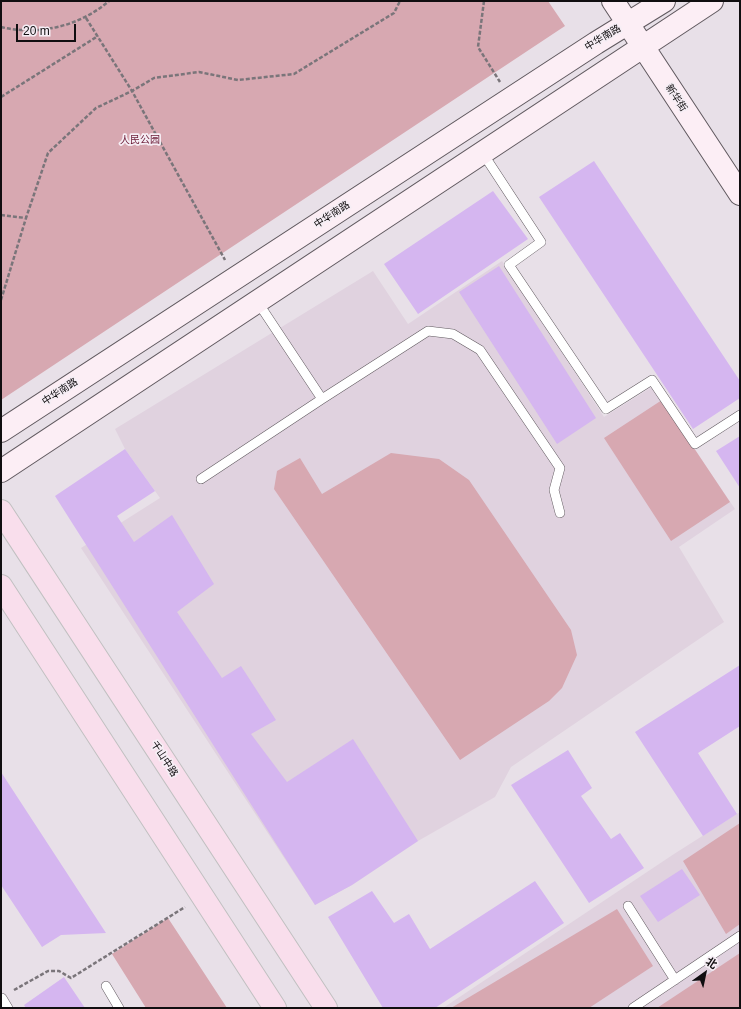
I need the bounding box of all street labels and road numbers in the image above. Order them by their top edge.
street label: 中华南路 [583,23,623,53]
street label: 新华街 [663,82,689,114]
street label: 中华南路 [312,199,352,231]
street label: 中华南路 [40,376,80,408]
street label: 千山中路 [148,739,180,779]

